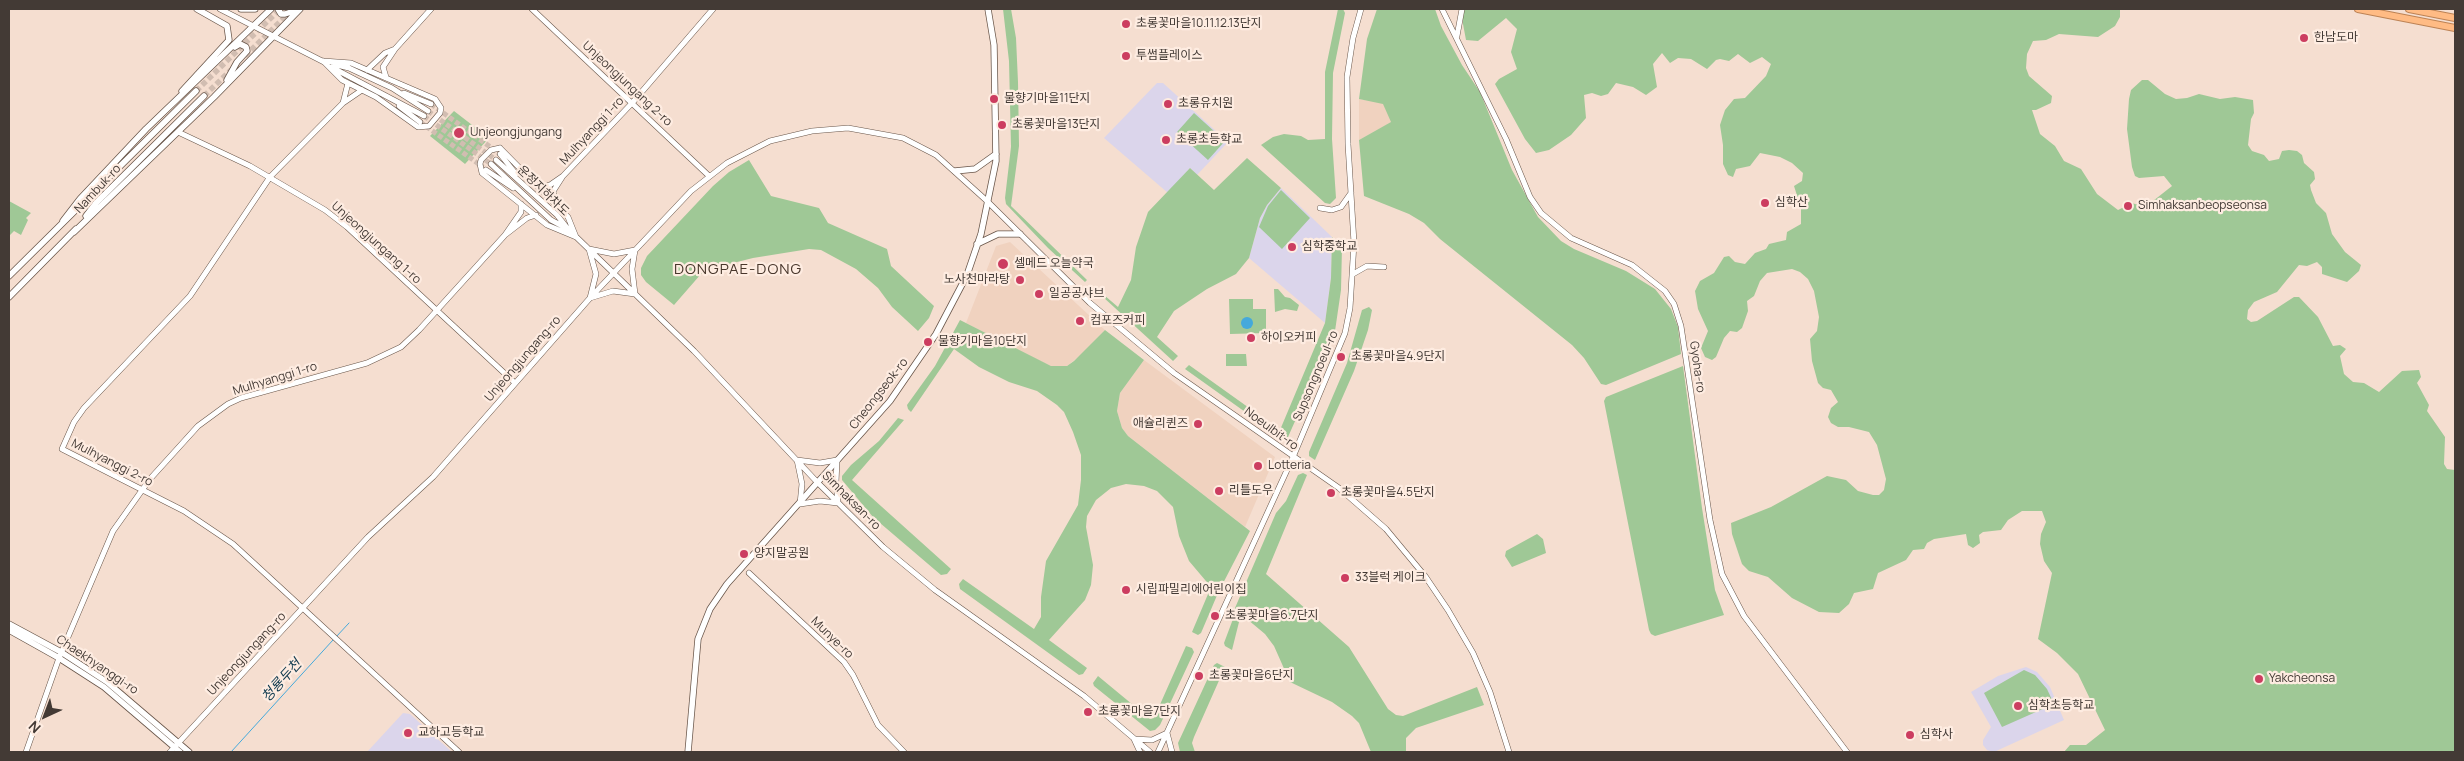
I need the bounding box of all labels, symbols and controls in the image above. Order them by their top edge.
place label: 초롱꽃마을10.11.12.13단지 [1136,17,1262,31]
marker: 초롱꽃마을10.11.12.13단지 [1120,18,1132,30]
place label: 한남도마 [2314,31,2358,45]
marker: 한남도마 [2298,32,2310,44]
street label: Unjeongjungang 2-ro [579,39,675,129]
place label: 투썸플레이스 [1136,49,1202,63]
marker: 투썸플레이스 [1120,50,1132,62]
place label: 물향기마을11단지 [1004,92,1091,106]
marker: 물향기마을11단지 [988,93,1000,105]
street label: Mulhyanggi 1-ro [557,94,627,168]
place label: 초롱유치원 [1178,97,1233,111]
marker: 초롱유치원 [1162,98,1174,110]
place label: 초롱꽃마을13단지 [1012,118,1101,132]
marker: 초롱꽃마을13단지 [996,119,1008,131]
marker: Unjeongjungang [452,126,466,140]
place label: Unjeongjungang [470,126,562,140]
place label: 초롱초등학교 [1176,133,1242,147]
marker: 초롱초등학교 [1160,134,1172,146]
street label: Nambuk-ro [72,162,124,216]
street label: 운정지하차도 [514,163,572,219]
place label: 심학산 [1775,196,1808,210]
marker: 심학산 [1759,197,1771,209]
street label: Unjeongjungang 1-ro [328,199,424,287]
place label: Simhaksanbeopseonsa [2138,199,2267,213]
marker: Simhaksanbeopseonsa [2122,200,2134,212]
place label: 심학중학교 [1302,240,1357,254]
marker: 심학중학교 [1286,241,1298,253]
marker: 셀메드 오늘약국 [996,257,1010,271]
place label: 셀메드 오늘약국 [1014,257,1094,271]
district label: DONGPAE-DONG [672,261,804,279]
place label: 노사천마라탕 [944,273,1010,287]
marker: 노사천마라탕 [1014,274,1026,286]
place label: 일공공샤브 [1049,287,1104,301]
marker: 일공공샤브 [1033,288,1045,300]
street label: Unjeongjungang-ro [482,313,564,405]
place label: 컴포즈커피 [1090,314,1145,328]
marker: 컴포즈커피 [1074,315,1086,327]
street label: Supsongnoeul-ro [1290,329,1342,423]
place label: 하이오커피 [1261,331,1316,345]
marker: 하이오커피 [1245,332,1257,344]
place label: 물향기마을10단지 [938,335,1027,349]
marker: 물향기마을10단지 [922,336,934,348]
street label: Gyoha-ro [1686,340,1708,394]
place label: 초롱꽃마을4.9단지 [1351,350,1446,364]
marker: 초롱꽃마을4.9단지 [1335,351,1347,363]
street label: Cheongseok-ro [847,356,911,432]
street label: Mulhyanggi 1-ro [231,359,319,399]
street label: Noeulbit-ro [1241,405,1301,453]
place label: 애슐리퀸즈 [1133,417,1188,431]
marker: 애슐리퀸즈 [1192,418,1204,430]
street label: Mulhyanggi 2-ro [69,436,155,490]
place label: Lotteria [1268,459,1311,473]
marker: Lotteria [1252,460,1264,472]
street label: Simhaksan-ro [819,469,883,533]
place label: 리틀도우 [1229,484,1273,498]
marker: 리틀도우 [1213,485,1225,497]
place label: 초롱꽃마을4.5단지 [1341,486,1435,500]
marker: 초롱꽃마을4.5단지 [1325,487,1337,499]
place label: 양지말공원 [754,547,809,561]
marker: 양지말공원 [738,548,750,560]
place label: 33블럭 케이크 [1355,571,1426,585]
marker: 33블럭 케이크 [1339,572,1351,584]
place label: 시립파밀리에어린이집 [1136,583,1246,597]
marker: 시립파밀리에어린이집 [1120,584,1132,596]
street label: Unjeongjungang-ro [205,609,289,699]
place label: 초롱꽃마을6.7단지 [1225,609,1319,623]
marker: 초롱꽃마을6.7단지 [1209,610,1221,622]
street label: Munye-ro [808,614,856,662]
street label: Chaekhyanggi-ro [53,632,141,698]
water label: 청룡두천 [259,656,305,706]
place label: 초롱꽃마을6단지 [1209,669,1294,683]
marker: 초롱꽃마을6단지 [1193,670,1205,682]
place label: Yakcheonsa [2269,672,2335,686]
marker: Yakcheonsa [2253,673,2265,685]
north arrow [20,691,70,741]
place label: 심학초등학교 [2028,699,2094,713]
marker: 심학초등학교 [2012,700,2024,712]
place label: 초롱꽃마을7단지 [1098,705,1181,719]
marker: 초롱꽃마을7단지 [1082,706,1094,718]
text: N [24,717,45,738]
place label: 교하고등학교 [418,726,484,740]
marker: 교하고등학교 [402,727,414,739]
place label: 심학사 [1920,728,1953,742]
marker: 심학사 [1904,729,1916,741]

